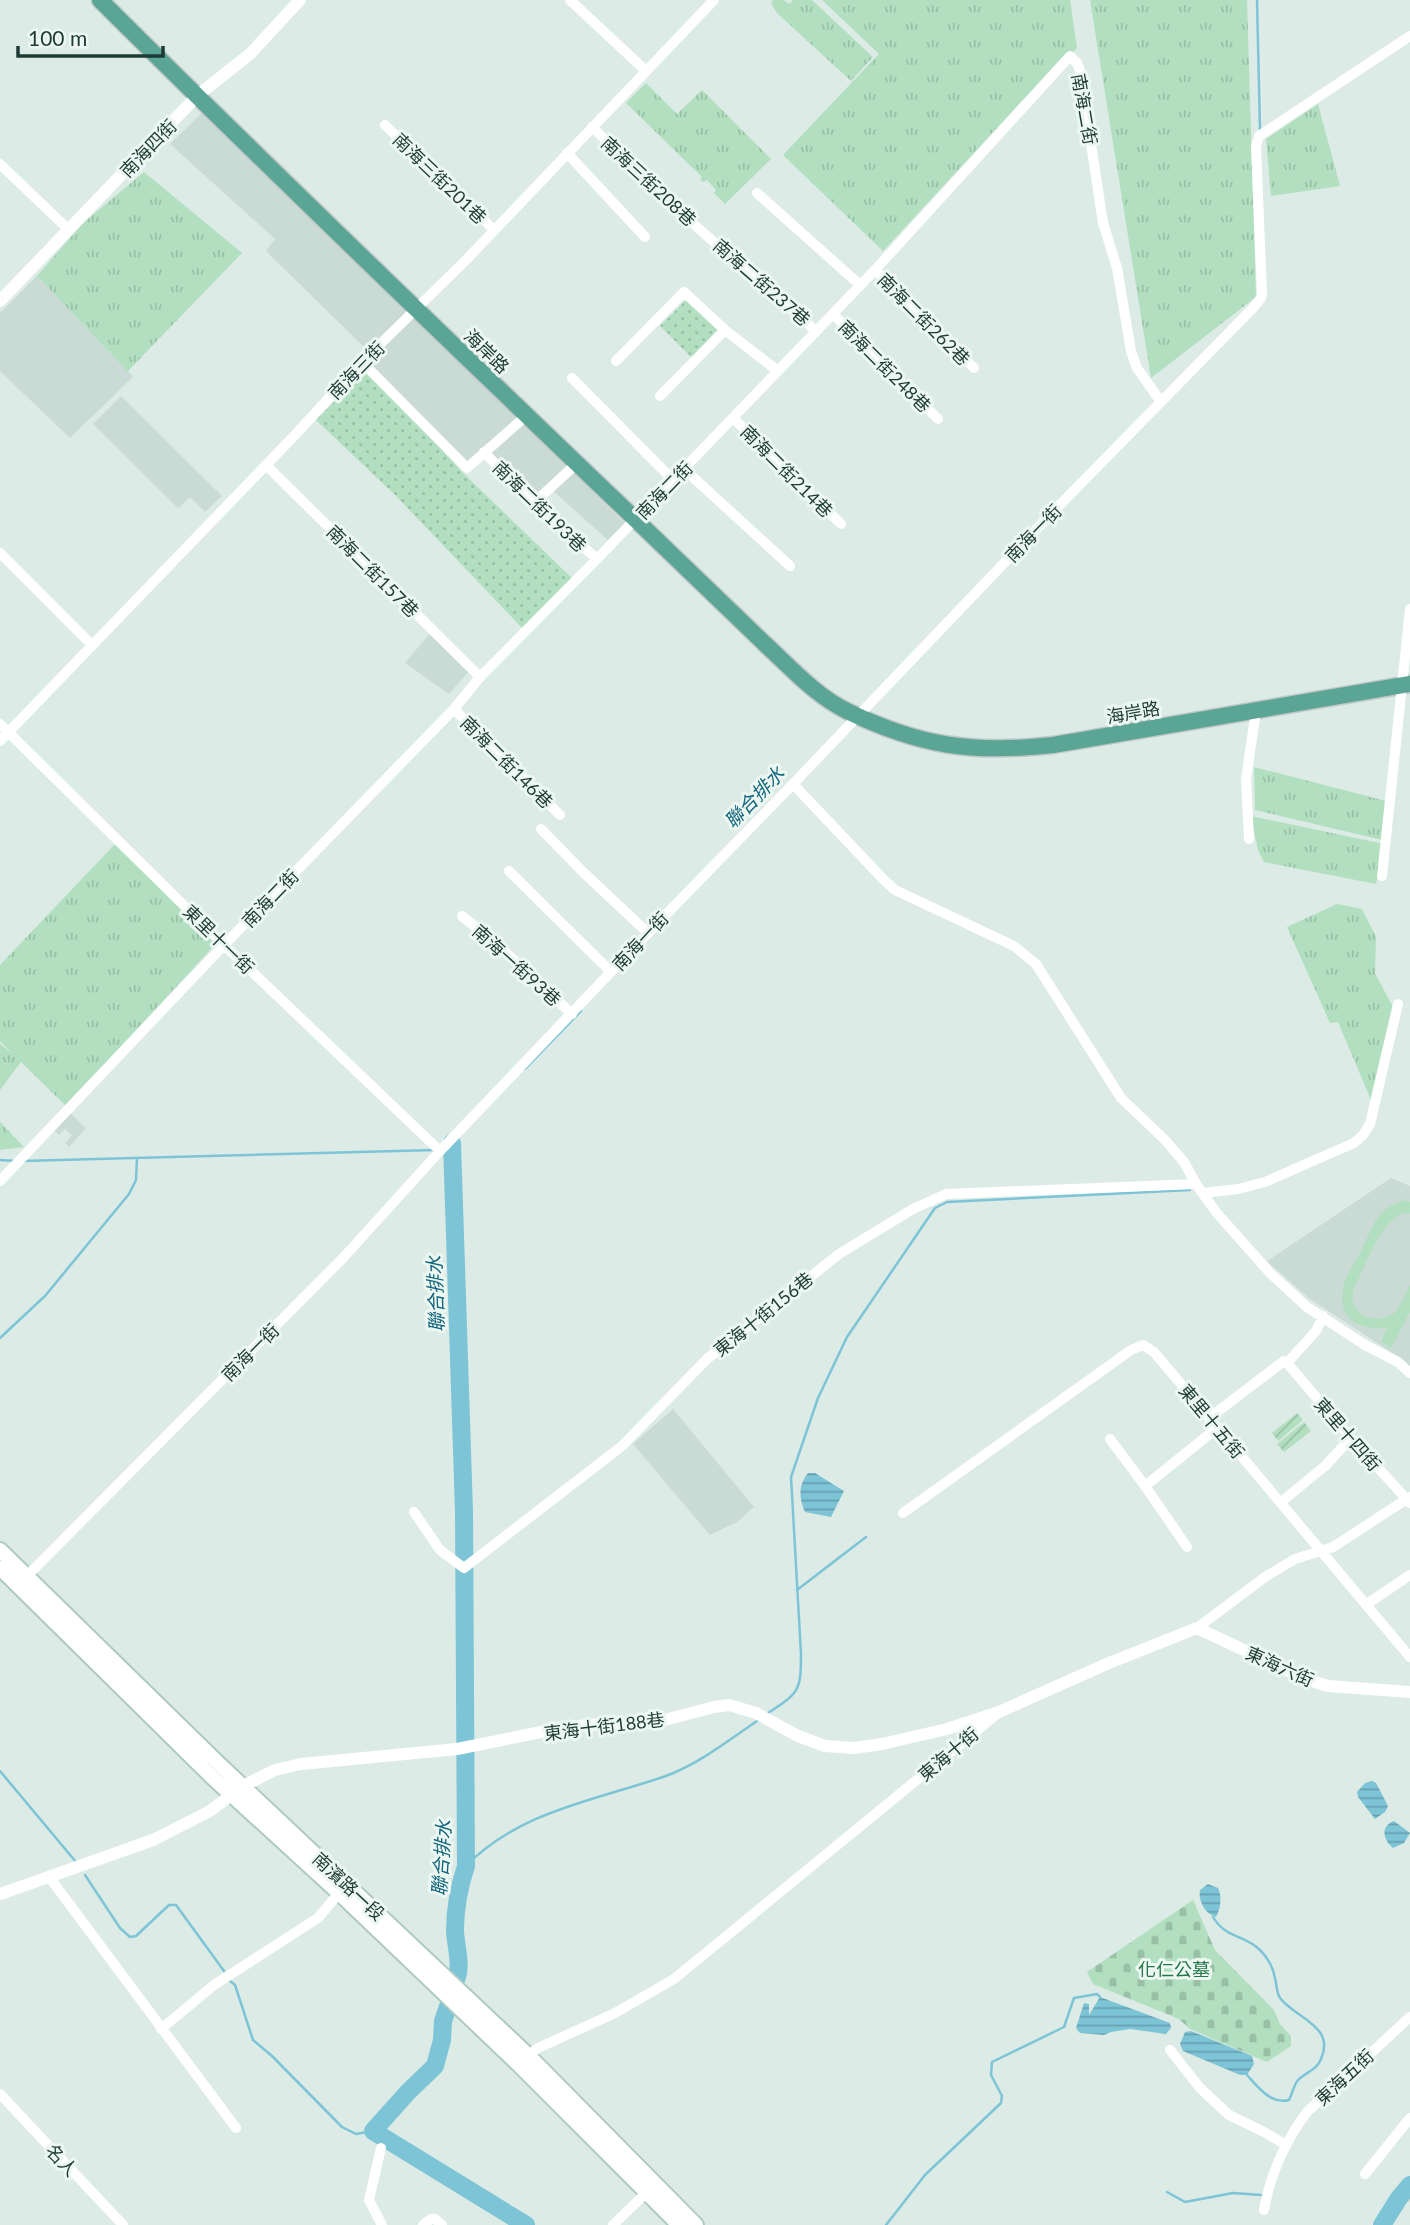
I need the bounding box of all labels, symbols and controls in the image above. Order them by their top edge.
scale bar [18,14,163,58]
text: 100 m [28,25,87,50]
street label: 南海二街 [1068,72,1102,146]
street label: 南海四街 [115,114,181,182]
street label: 南海三街201巷 [389,128,491,228]
street label: 南海三街208巷 [597,132,701,230]
street label: 南海二街237巷 [709,234,815,330]
street label: 南海二街262巷 [873,268,975,370]
street label: 南海二街248巷 [834,315,936,417]
street label: 海岸路 [460,324,514,378]
street label: 南海三街 [323,336,389,404]
street label: 南海二街214巷 [736,420,838,522]
street label: 南海二街193巷 [489,456,591,556]
street label: 南海二街 [631,456,697,524]
street label: 南海一街 [1000,499,1066,567]
street label: 南海二街157巷 [322,520,424,622]
street label: 海岸路 [1105,696,1161,728]
street label: 南海二街146巷 [456,711,558,813]
water label: 聯合排水 [719,761,789,832]
street label: 南海二街 [237,864,303,932]
street label: 東里十一街 [179,900,259,978]
street label: 南海一街 [607,907,673,975]
street label: 南海一街93巷 [468,920,566,1010]
water label: 聯合排水 [422,1255,448,1332]
street label: 東海十街156巷 [709,1267,817,1361]
street label: 南海一街 [217,1319,283,1385]
street label: 東里十五街 [1175,1379,1249,1463]
street label: 東里十四街 [1310,1393,1386,1475]
street label: 東海六街 [1243,1641,1317,1691]
street label: 東海十街188巷 [542,1708,666,1744]
street label: 東海十街 [913,1722,983,1786]
water label: 聯合排水 [427,1818,455,1897]
street label: 南濱路一段 [309,1847,389,1925]
park label: 化仁公墓 [1138,1958,1210,1980]
street label: 東海五街 [1310,2044,1378,2110]
street label: 名人 [42,2139,82,2181]

